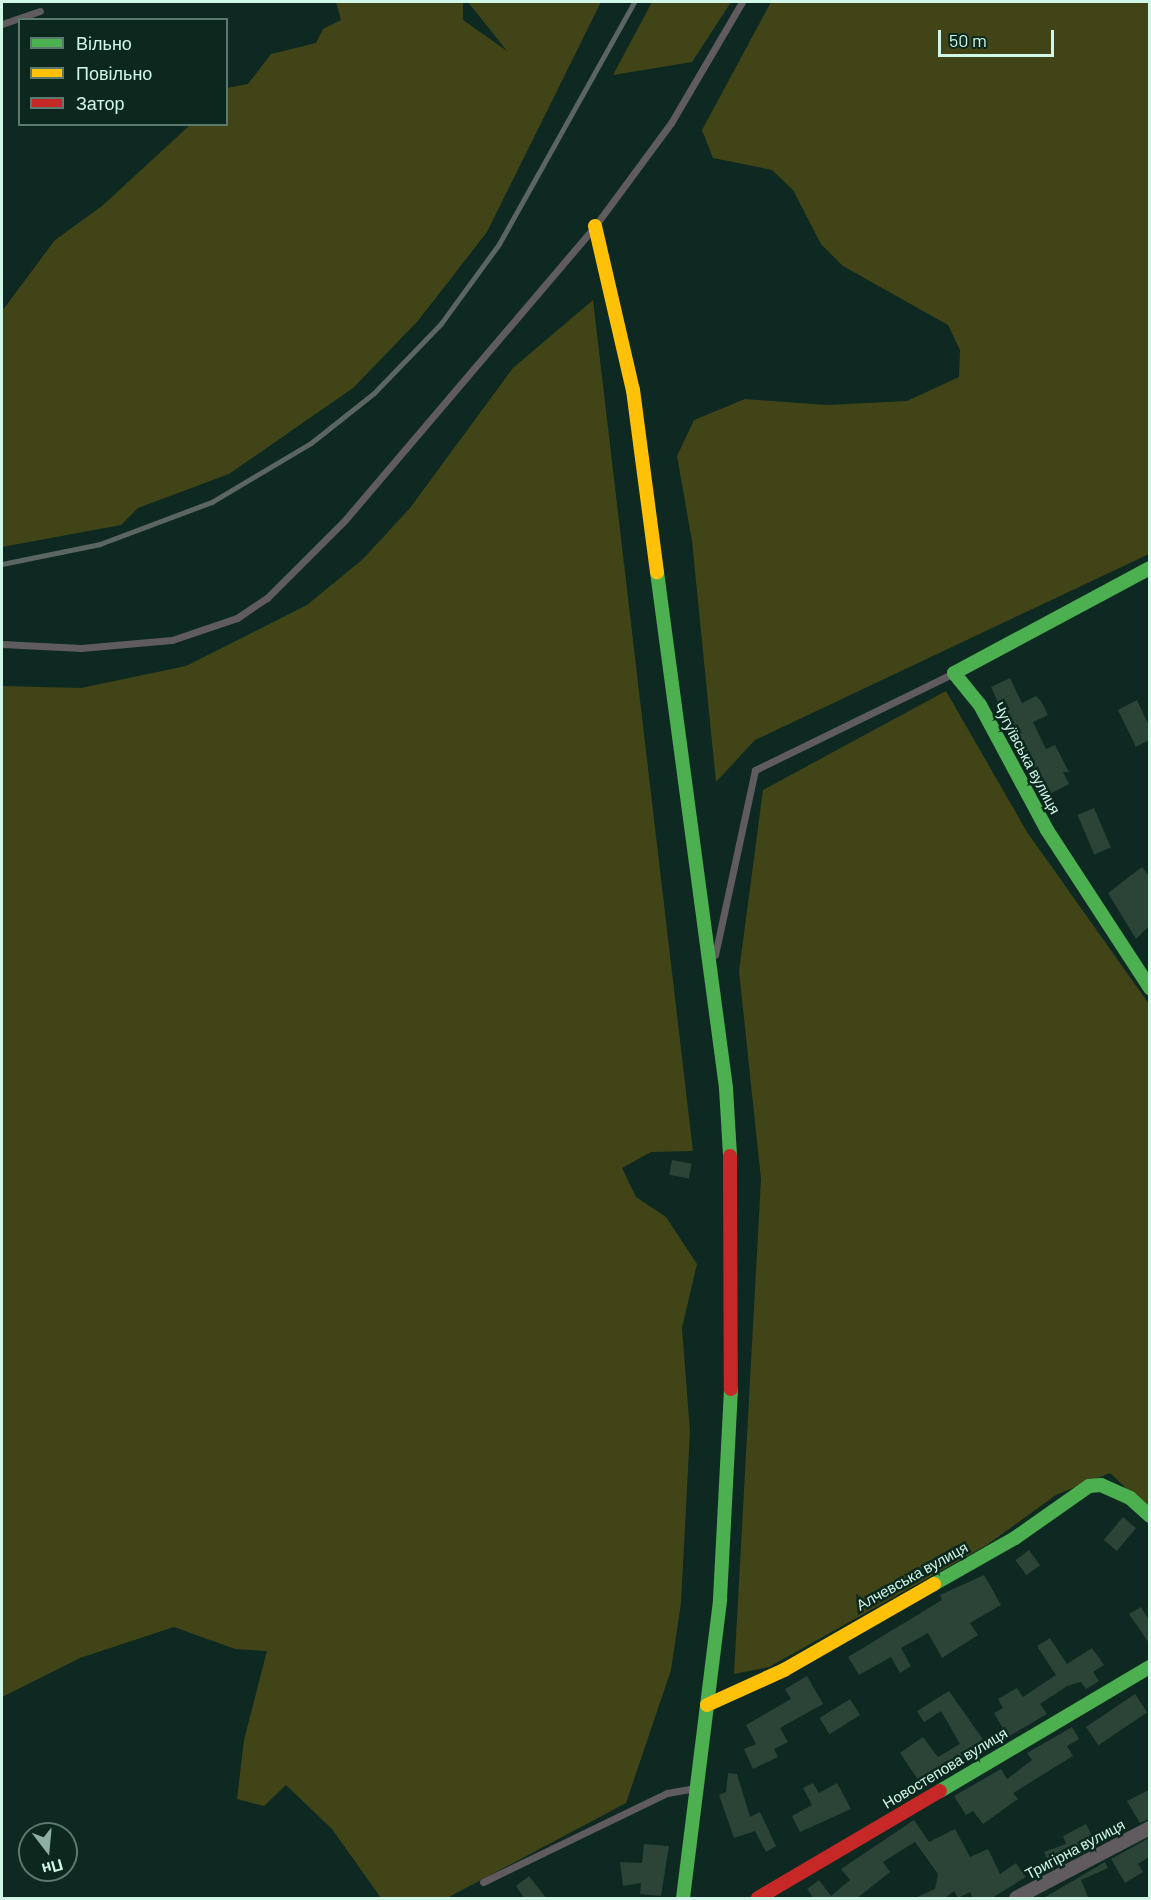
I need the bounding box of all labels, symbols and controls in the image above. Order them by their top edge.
legend [18,18,228,126]
scale bar [941,18,1056,56]
text: 50 m [949,29,987,51]
text: Вільно [76,32,132,54]
text: Повільно [76,62,152,84]
text: Затор [76,92,125,114]
street label: Чугуївська вулиця [990,699,1064,817]
street label: Алчевська вулиця [853,1538,971,1614]
street label: Новостепова вулиця [879,1724,1011,1812]
street label: Тригірна вулиця [1022,1815,1128,1883]
north arrow [18,1822,78,1882]
text: Пн [40,1856,65,1880]

